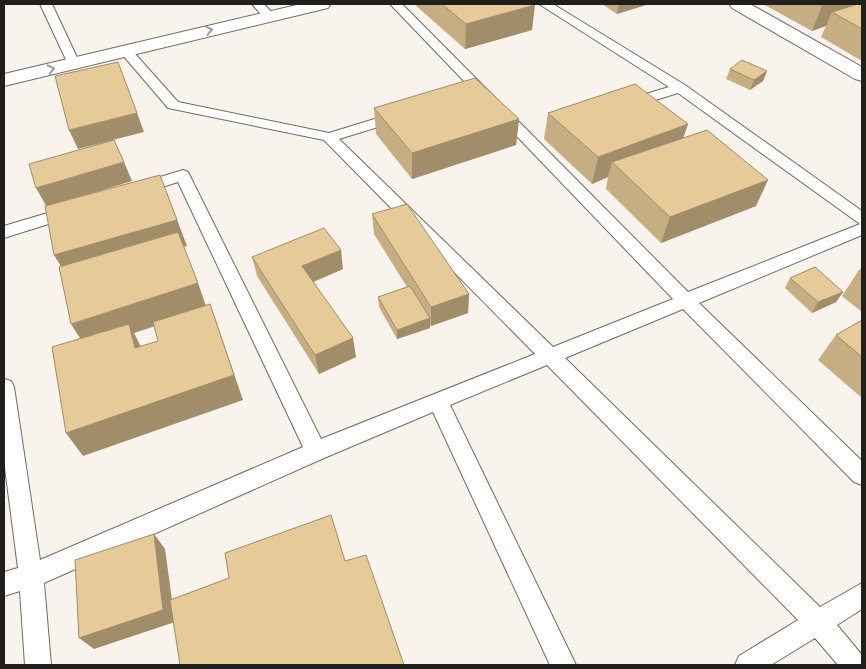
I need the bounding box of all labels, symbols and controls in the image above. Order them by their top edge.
one-way arrow [205,25,214,36]
one-way arrow [47,64,56,75]

